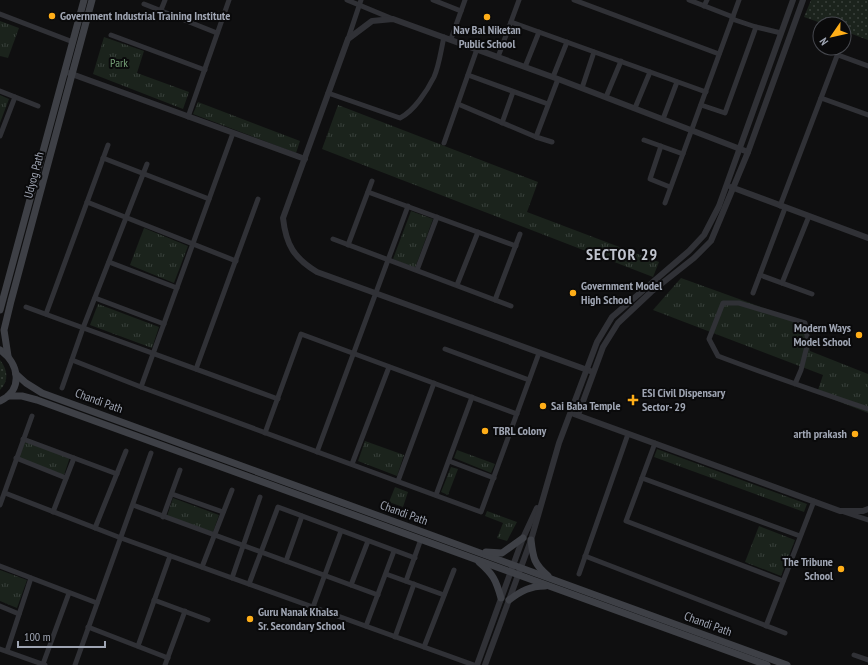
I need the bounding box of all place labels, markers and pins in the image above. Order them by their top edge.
place label: Government Industrial Training Institute [60,8,230,23]
marker: Government Industrial Training Institute [47,11,57,21]
marker: Nav Bal Niketan Public School [482,12,492,22]
place label: Nav Bal Niketan Public School [453,22,521,51]
place label: Government Model High School [581,278,662,307]
marker: Government Model High School [568,288,578,298]
place label: Modern Ways Model School [793,320,851,349]
marker: Modern Ways Model School [854,330,864,340]
place label: ESI Civil Dispensary Sector- 29 [642,385,726,414]
marker: ESI Civil Dispensary Sector- 29 [627,394,639,406]
place label: Sai Baba Temple [551,398,621,413]
marker: Sai Baba Temple [538,401,548,411]
place label: TBRL Colony [493,423,547,438]
marker: TBRL Colony [480,426,490,436]
place label: arth prakash [794,426,847,441]
marker: arth prakash [850,429,860,439]
place label: The Tribune School [783,554,833,583]
marker: The Tribune School [836,564,846,574]
place label: Guru Nanak Khalsa Sr. Secondary School [258,604,345,633]
marker: Guru Nanak Khalsa Sr. Secondary School [245,614,255,624]

